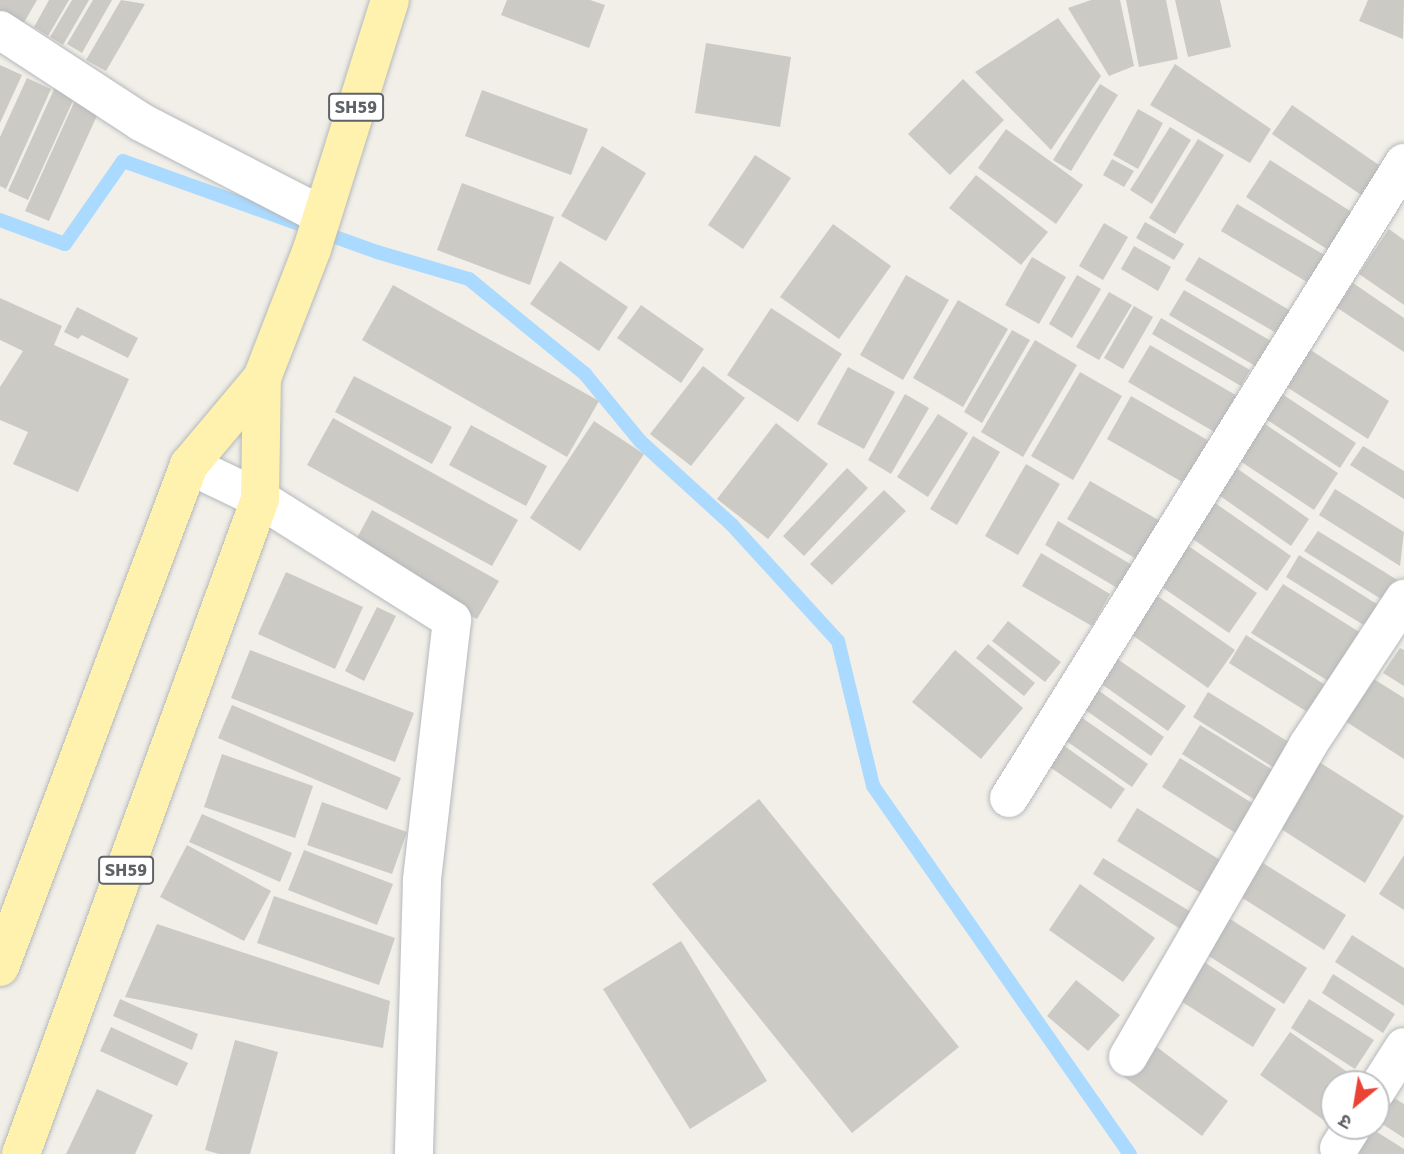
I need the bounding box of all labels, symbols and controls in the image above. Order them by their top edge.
road number: SH59 [328,92,384,122]
road number: SH59 [98,856,154,884]
north arrow [1320,1070,1390,1140]
text: उ [1335,1108,1356,1135]

